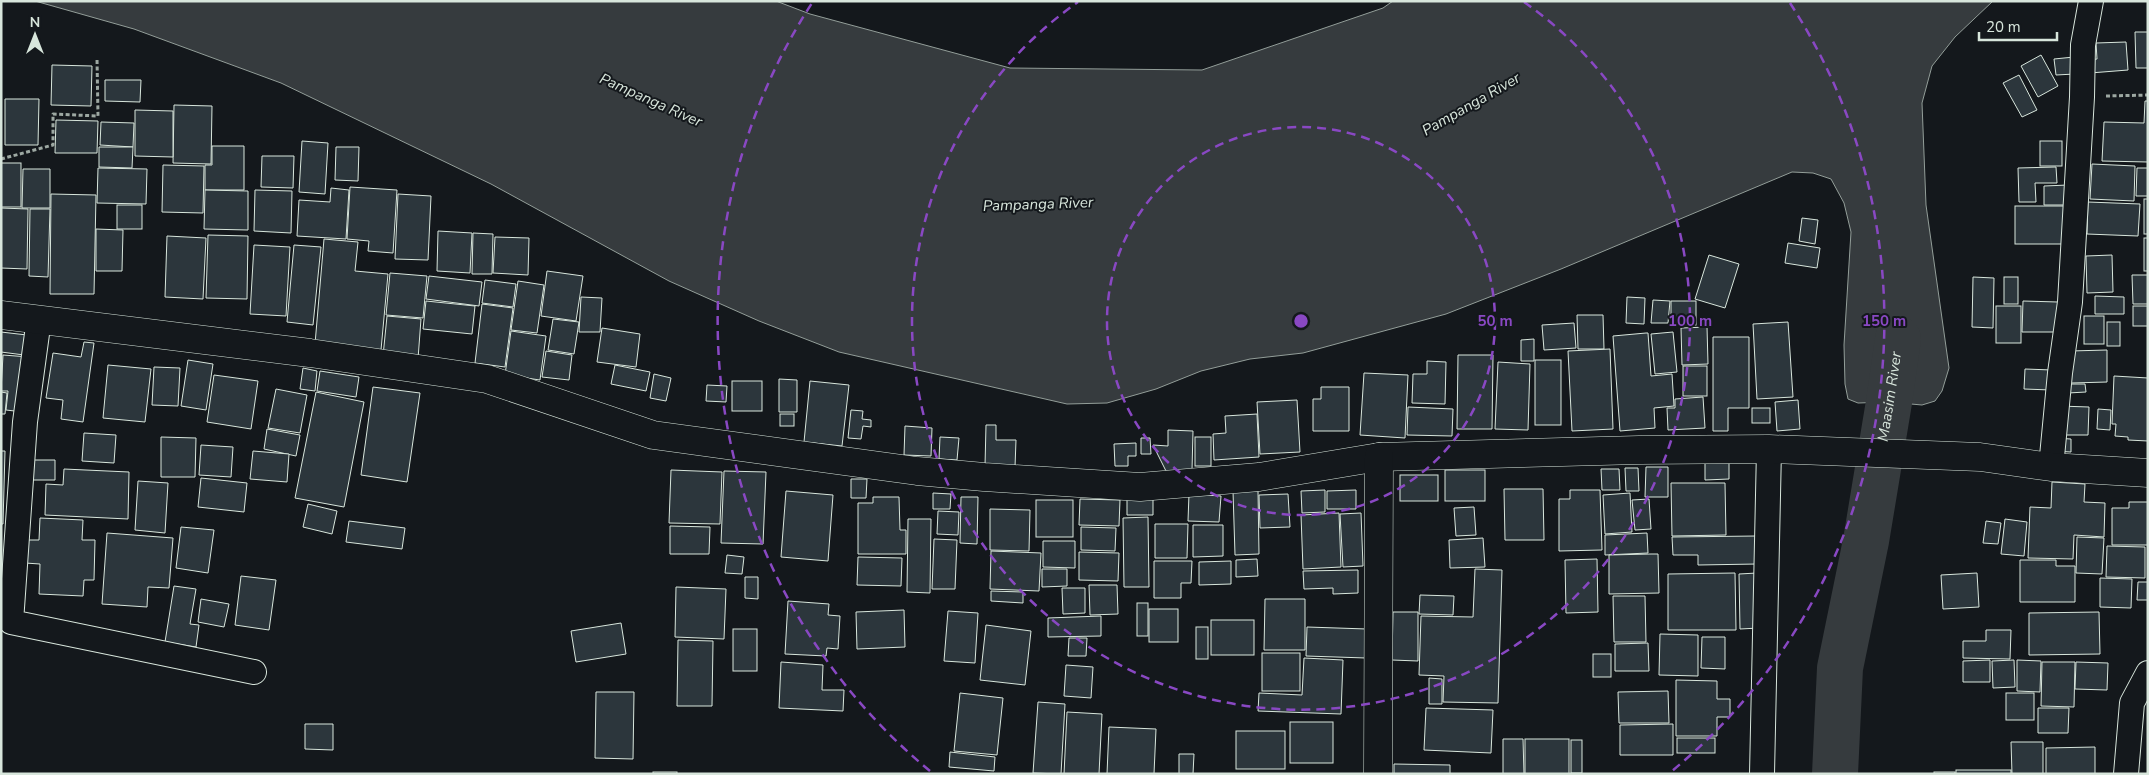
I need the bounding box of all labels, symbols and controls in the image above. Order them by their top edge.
north arrow [10,10,60,60]
scale bar [1979,10,2056,42]
text: N [30,13,40,32]
text: 20 m [1986,17,2021,37]
water label: Pampanga River [1418,67,1524,140]
water label: Pampanga River [597,68,706,132]
water label: Pampanga River [983,192,1094,216]
text: 50 m [1477,311,1513,331]
text: 100 m [1668,311,1712,331]
text: 150 m [1862,311,1906,331]
centre of rings [1292,312,1310,330]
water label: Maasim River [1873,350,1906,443]

